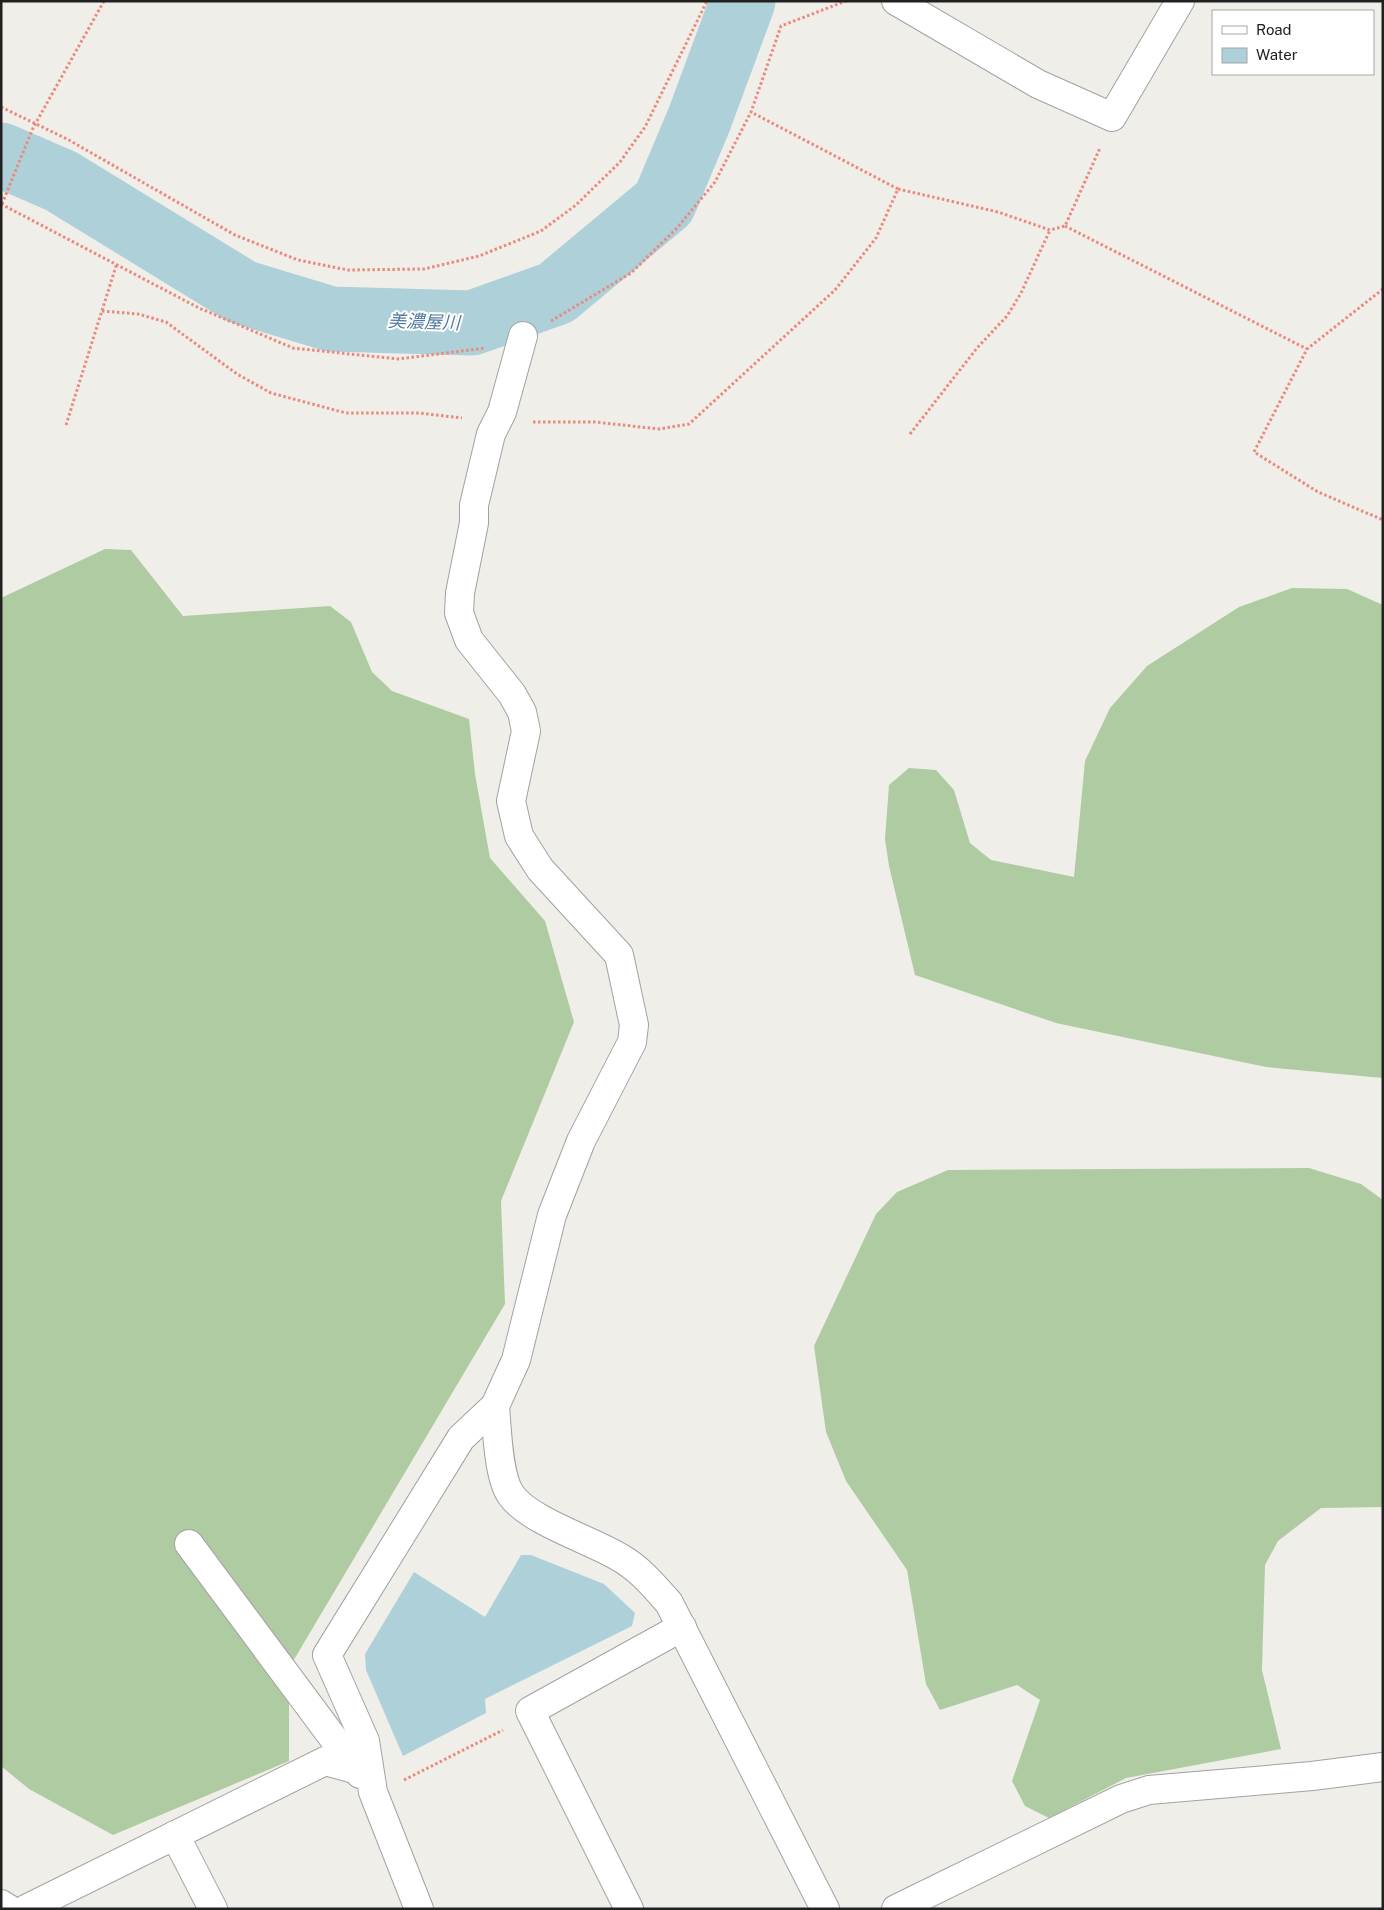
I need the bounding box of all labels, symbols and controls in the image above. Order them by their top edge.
legend [1212,10,1374,75]
text: Road [1256,21,1292,38]
text: Water [1256,46,1298,63]
water label: 美濃屋川 [388,310,462,333]

